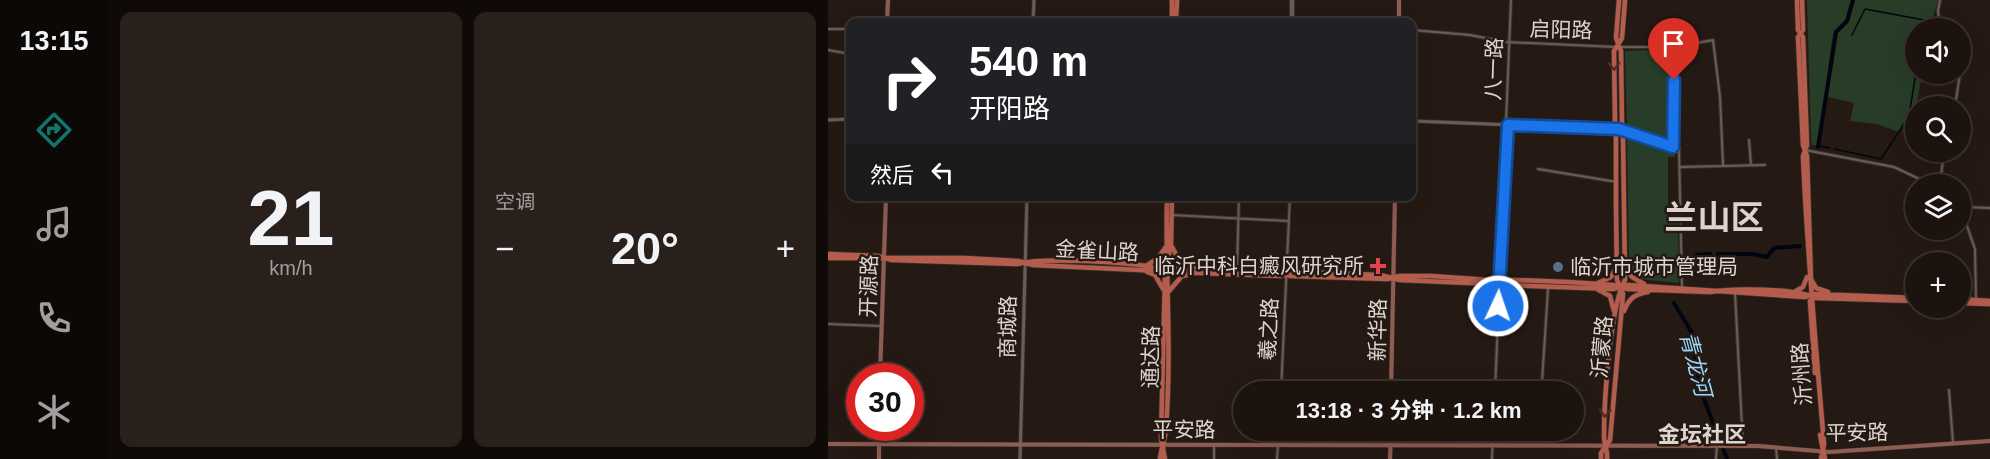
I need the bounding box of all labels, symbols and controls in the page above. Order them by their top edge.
street label: 启阳路 [1529,17,1593,42]
pin [1648,18,1699,80]
map controls [1905,18,1971,318]
button: sound [1905,18,1971,84]
text: 13:15 [19,26,89,56]
icon: arrive [1657,27,1690,60]
street label: 八一路 [1481,37,1506,101]
text: 540 m [969,38,1088,85]
icon: right [870,42,948,120]
one-way arrow [1608,62,1621,71]
text: 开阳路 [969,94,1050,124]
button: search [1905,96,1971,162]
icon: directions [33,109,75,151]
icon: left [926,156,959,189]
text: 然后 [870,163,914,188]
text: 21 [248,174,334,262]
button: layers [1905,174,1971,240]
text: 空调 [495,191,535,213]
district label: 兰山区 [1665,199,1764,236]
icon: music [33,203,75,245]
text: 20° [611,223,679,274]
text: − [495,230,514,267]
text: + [776,230,795,267]
street label: 金雀山路 [1054,237,1140,264]
button: + [1905,252,1971,318]
street label: 开源路 [856,254,881,318]
place label: 临沂中科白癜风研究所 [1154,254,1364,277]
place label: 临沂市城市管理局 [1570,255,1738,278]
text: km/h [269,257,313,279]
marker: 临沂中科白癜风研究所 [1369,257,1387,275]
marker: 临沂市城市管理局 [1551,260,1565,274]
position arrow [1466,274,1530,338]
street label: 商城路 [995,295,1020,359]
icon: phone [33,297,75,339]
street label: 羲之路 [1255,297,1282,361]
street label: 新华路 [1365,298,1390,362]
street label: 沂蒙路 [1587,315,1616,379]
street label: 通达路 [1138,325,1163,389]
water label: 青龙河 [1675,329,1717,403]
street label: 沂州路 [1788,342,1815,406]
speed limit sign: 30 [846,363,924,441]
icon: climate [33,391,75,433]
text: 13:18 · 3 分钟 · 1.2 km [1295,398,1522,423]
one-way arrow [1599,408,1612,417]
street label: 平安路 [1153,418,1216,441]
street label: 平安路 [1825,420,1889,445]
district label: 金坛社区 [1658,422,1746,447]

